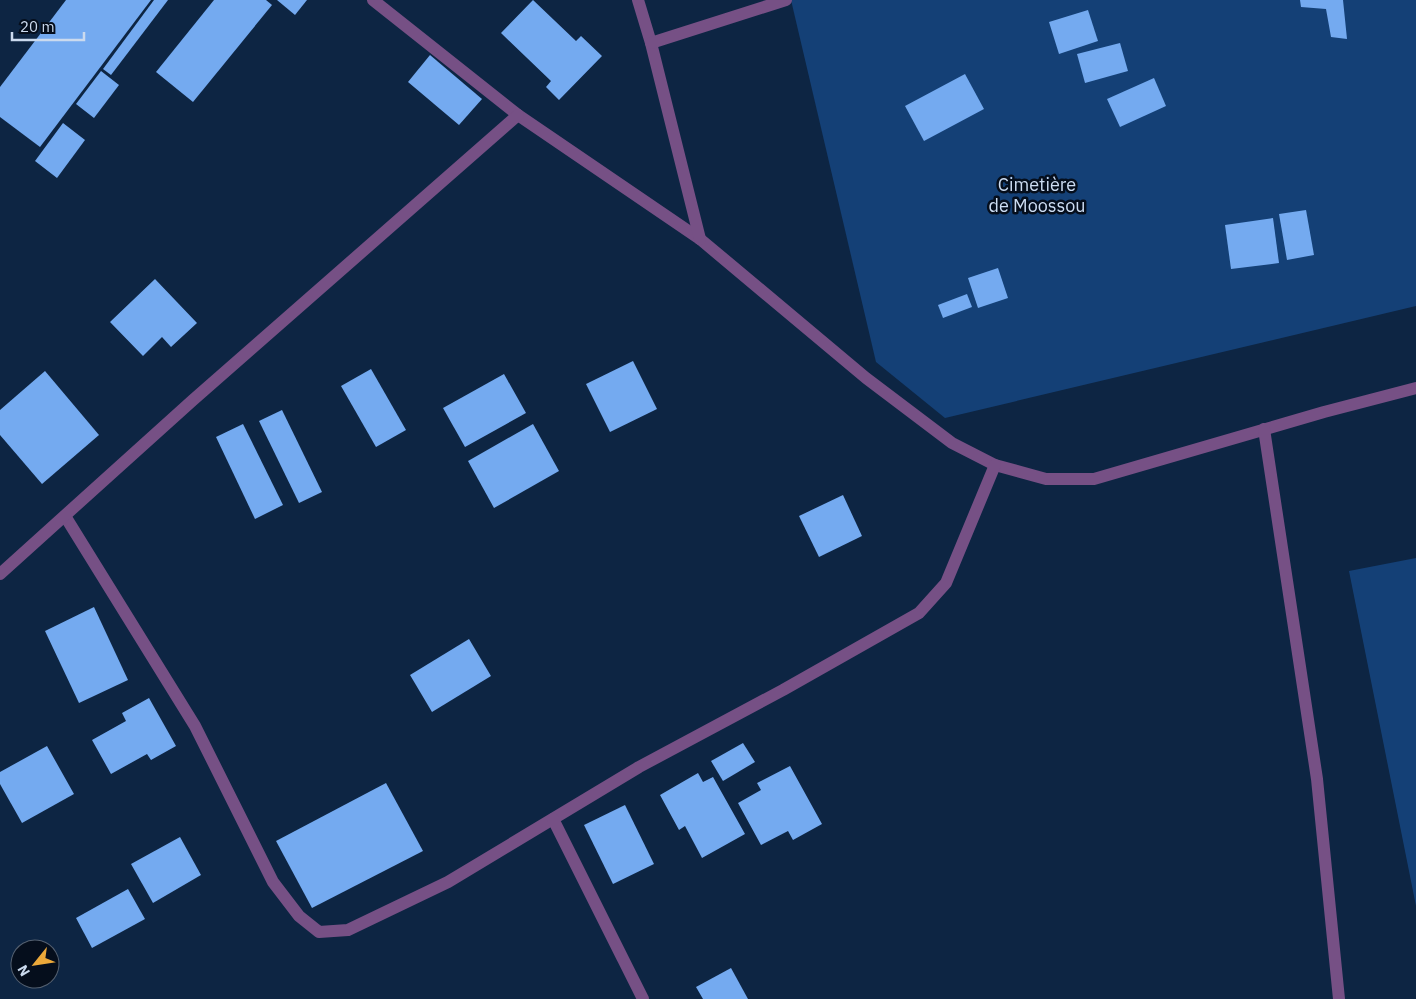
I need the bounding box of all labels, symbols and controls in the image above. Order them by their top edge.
scale bar [12,10,85,42]
text: 20 m [20,17,55,36]
park label: Cimetière de Moossou [988,173,1086,217]
north arrow [10,939,60,989]
text: N [13,962,34,979]

